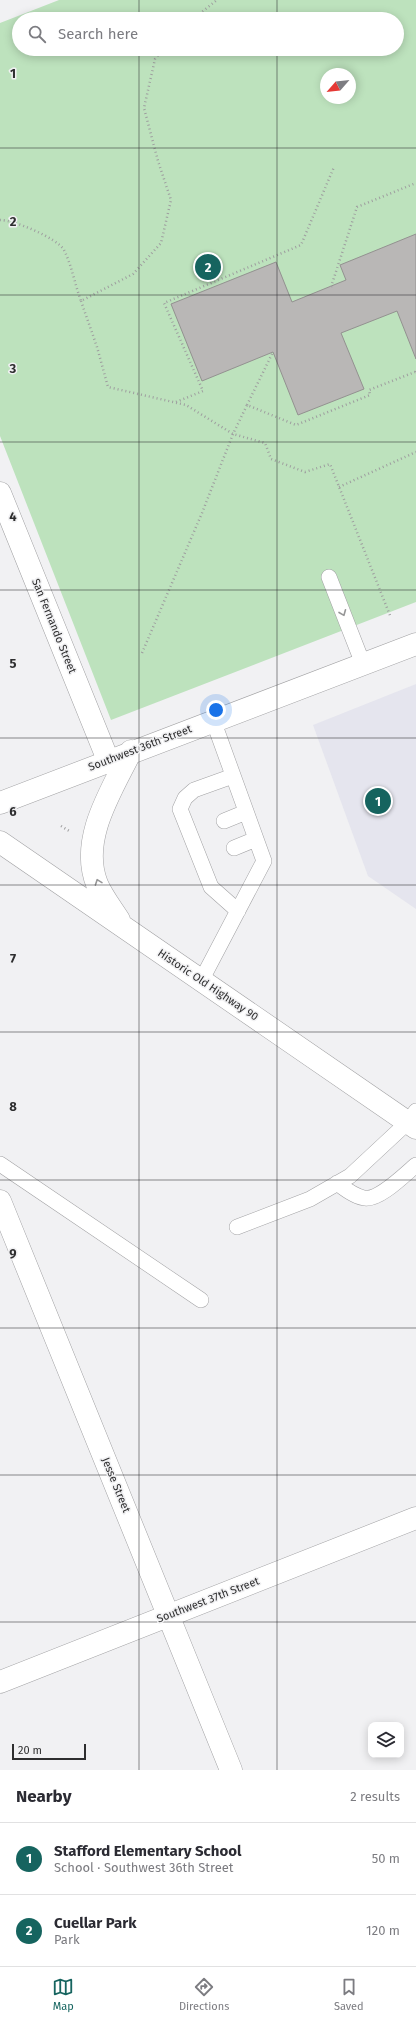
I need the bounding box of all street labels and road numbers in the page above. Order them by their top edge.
street label: San Fernando Street [29,577,79,675]
street label: Southwest 36th Street [86,722,194,774]
street label: Historic Old Highway 90 [155,947,261,1023]
street label: Jesse Street [99,1456,133,1514]
street label: Southwest 37th Street [155,1574,261,1626]

